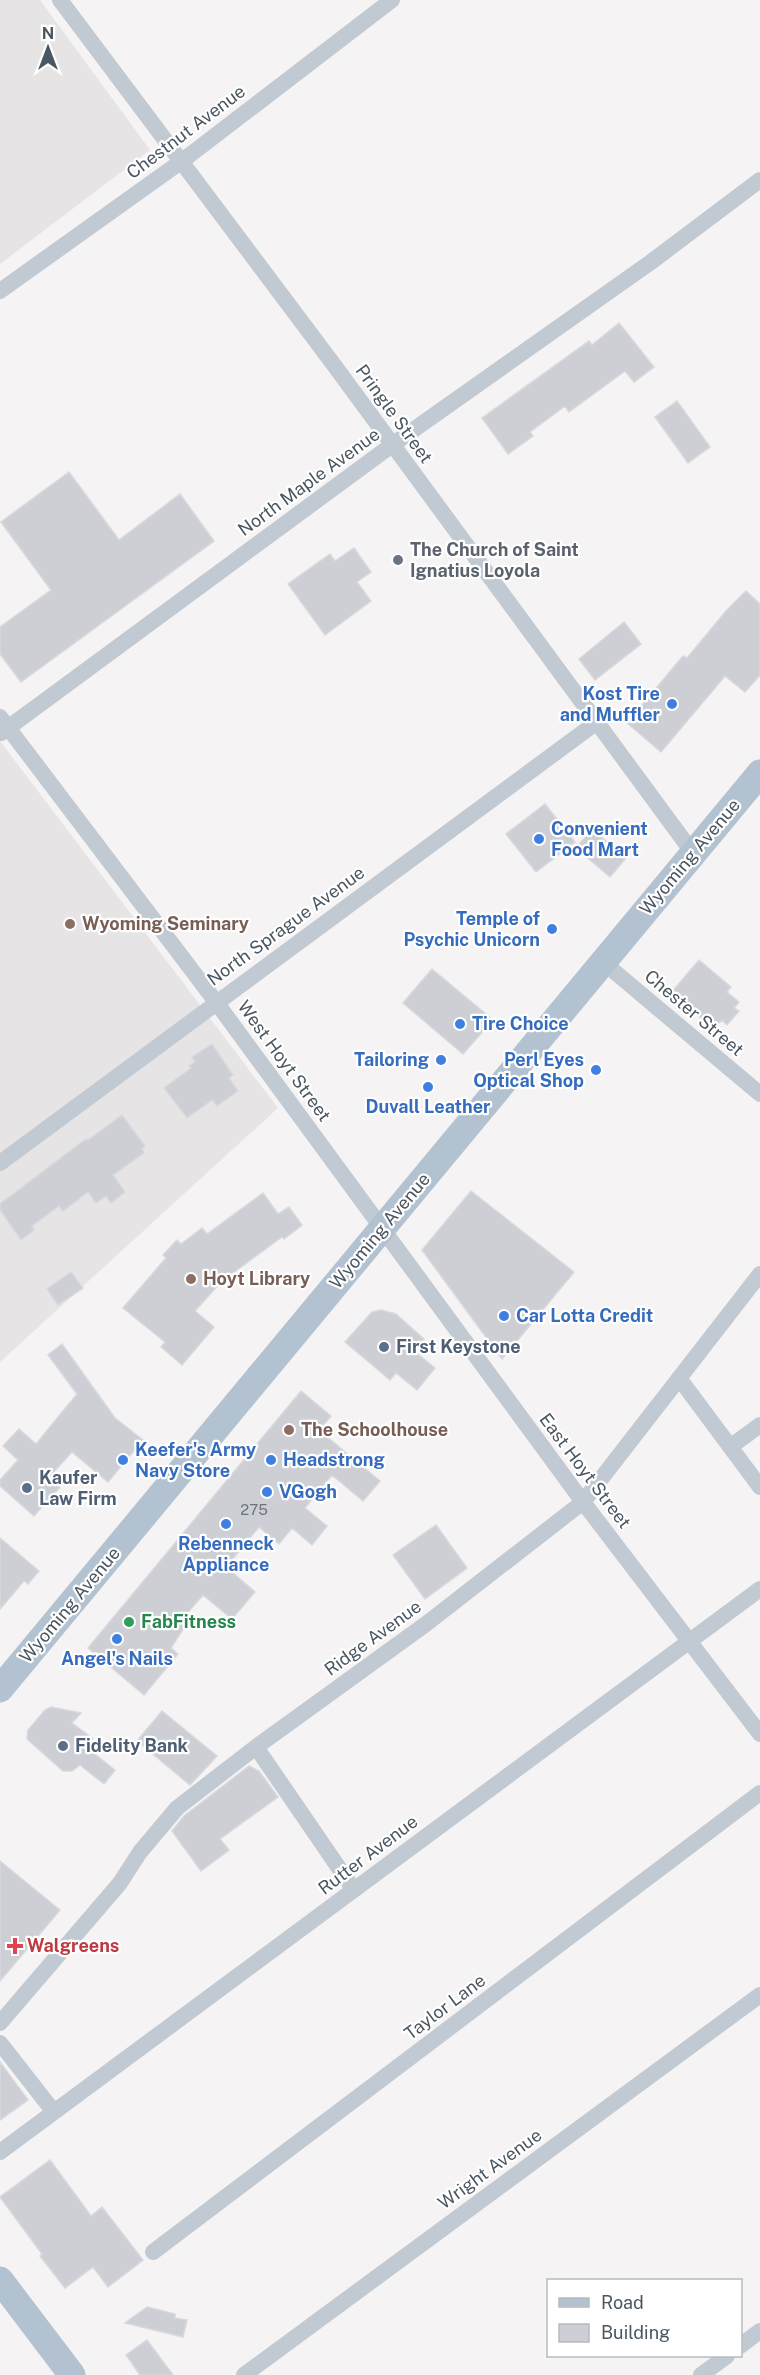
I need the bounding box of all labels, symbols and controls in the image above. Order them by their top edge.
north arrow [18,18,78,78]
text: N [42,24,54,43]
street label: Chestnut Avenue [122,80,249,183]
street label: Pringle Street [352,360,437,467]
street label: North Maple Avenue [234,423,384,540]
place label: The Church of Saint Ignatius Loyola [410,539,579,581]
marker: The Church of Saint Ignatius Loyola [391,553,405,567]
place label: Kost Tire and Muffler [560,683,661,725]
marker: Kost Tire and Muffler [665,697,679,711]
street label: Wyoming Avenue [635,794,744,919]
place label: Convenient Food Mart [551,818,648,860]
marker: Convenient Food Mart [532,832,546,846]
street label: North Sprague Avenue [203,861,368,990]
place label: Temple of Psychic Unicorn [403,908,540,950]
place label: Wyoming Seminary [82,913,249,934]
marker: Wyoming Seminary [63,917,77,931]
marker: Temple of Psychic Unicorn [545,922,559,936]
street label: Chester Street [641,965,748,1060]
street label: West Hoyt Street [234,996,335,1125]
place label: Tire Choice [472,1013,569,1034]
marker: Tire Choice [453,1017,467,1031]
place label: Tailoring [354,1049,429,1070]
place label: Perl Eyes Optical Shop [473,1049,584,1091]
marker: Tailoring [434,1053,448,1067]
marker: Perl Eyes Optical Shop [589,1063,603,1077]
marker: Duvall Leather [421,1080,435,1094]
place label: Duvall Leather [366,1096,491,1117]
street label: Wyoming Avenue [325,1168,434,1293]
place label: Hoyt Library [203,1268,310,1289]
marker: Hoyt Library [184,1272,198,1286]
place label: Car Lotta Credit [516,1305,653,1326]
marker: Car Lotta Credit [497,1309,511,1323]
place label: First Keystone [396,1336,521,1357]
marker: First Keystone [377,1340,391,1354]
street label: East Hoyt Street [535,1409,635,1532]
place label: The Schoolhouse [301,1419,448,1440]
marker: The Schoolhouse [282,1423,296,1437]
place label: Keefer's Army Navy Store [135,1439,256,1481]
place label: Headstrong [283,1449,385,1470]
marker: Keefer's Army Navy Store [116,1453,130,1467]
marker: Headstrong [264,1453,278,1467]
place label: Kaufer Law Firm [39,1467,117,1509]
marker: Kaufer Law Firm [20,1481,34,1495]
place label: VGogh [279,1481,337,1502]
marker: VGogh [260,1485,274,1499]
house number: 275 [240,1501,268,1518]
marker: Rebenneck Appliance [219,1517,233,1531]
place label: Rebenneck Appliance [178,1533,274,1575]
street label: Wyoming Avenue [15,1542,124,1667]
street label: Ridge Avenue [320,1595,425,1680]
place label: FabFitness [141,1611,236,1632]
marker: FabFitness [122,1615,136,1629]
marker: Angel's Nails [110,1632,124,1646]
place label: Angel's Nails [61,1648,173,1669]
place label: Fidelity Bank [75,1735,189,1756]
marker: Fidelity Bank [56,1739,70,1753]
street label: Rutter Avenue [314,1810,421,1899]
place label: Walgreens [27,1935,119,1956]
marker: Walgreens [8,1939,22,1953]
street label: Taylor Lane [400,1969,489,2044]
street label: Wright Avenue [434,2124,546,2213]
legend [547,2279,742,2357]
text: Road [601,2292,644,2313]
text: Building [601,2322,670,2343]

